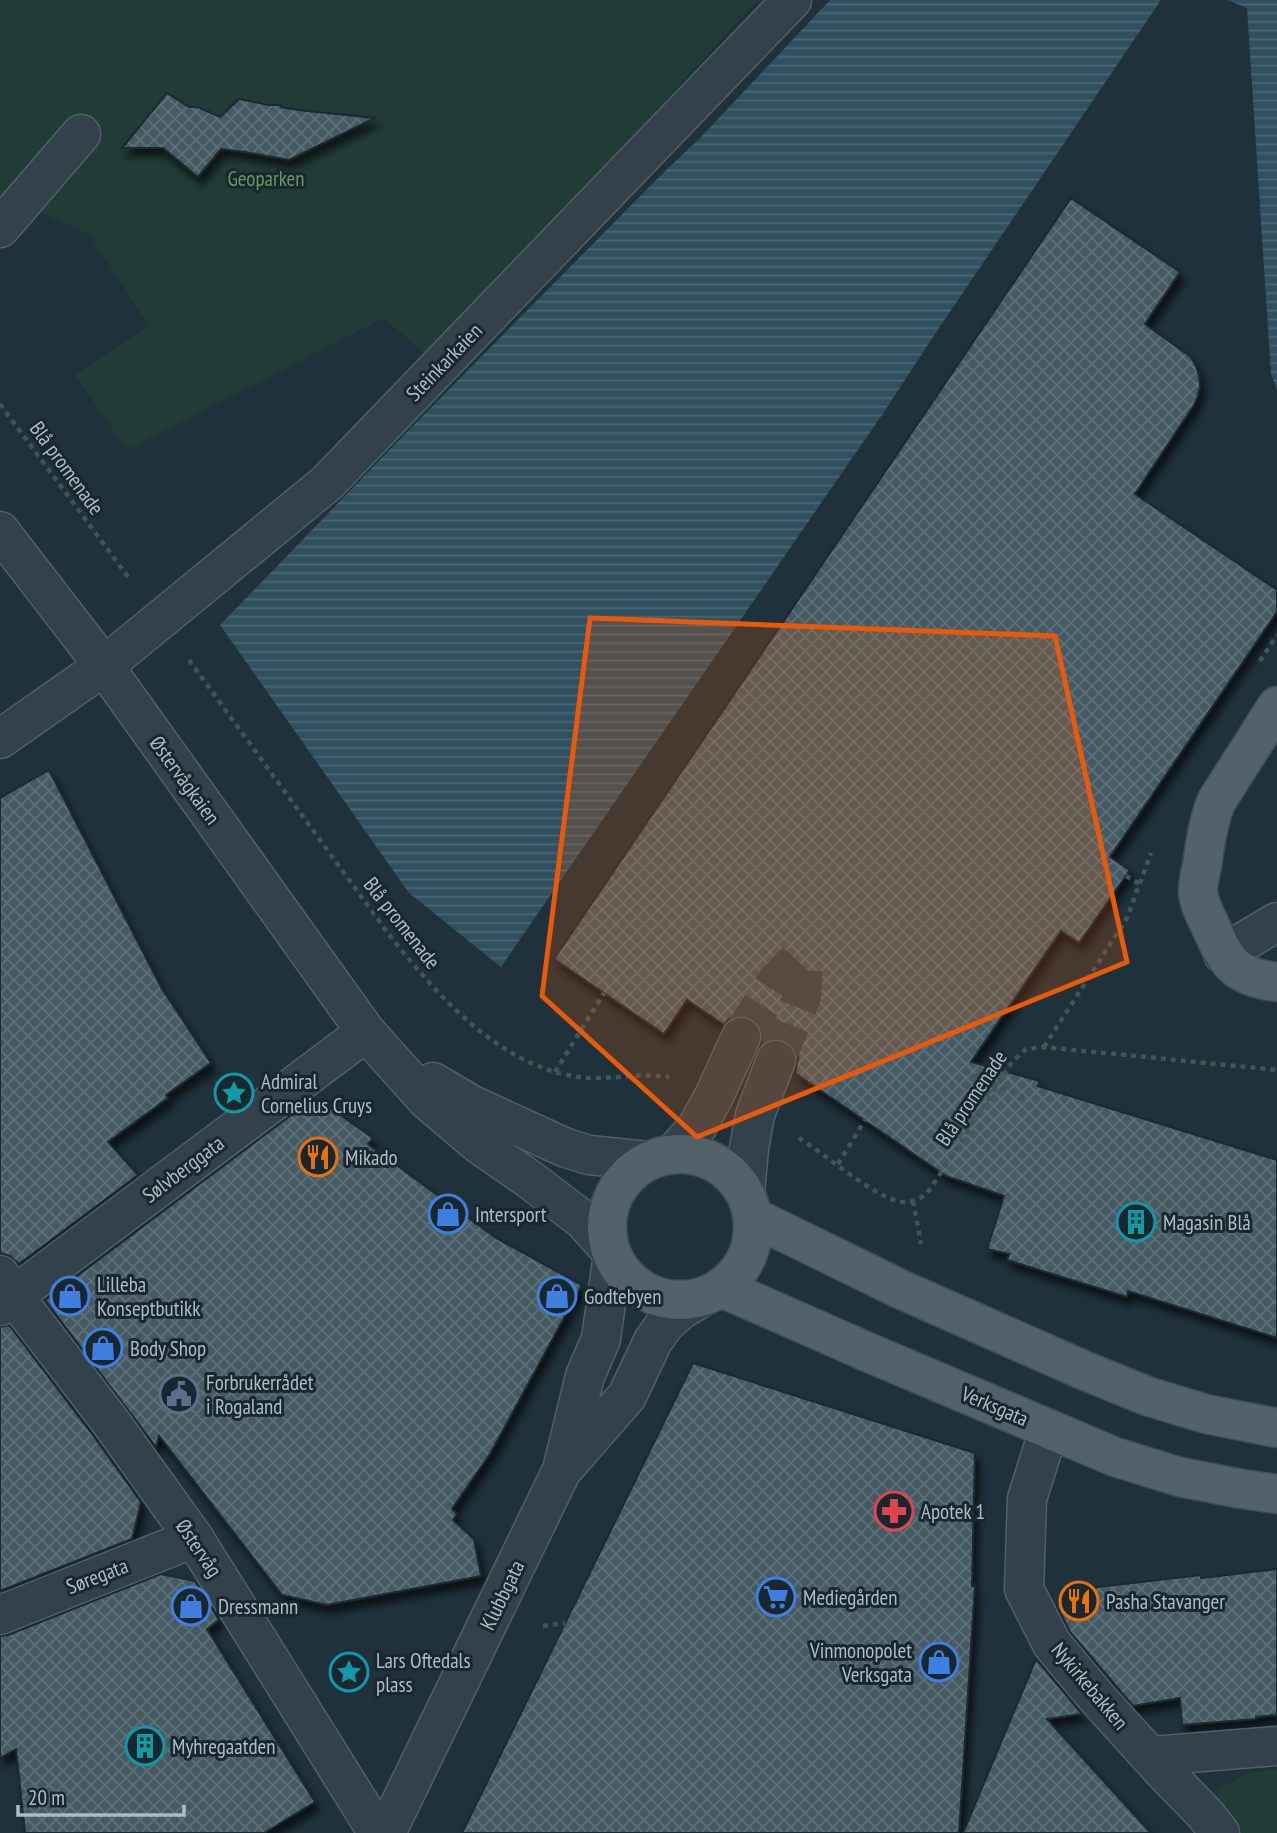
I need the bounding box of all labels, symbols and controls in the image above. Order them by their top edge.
park label: Geoparken [227,165,305,192]
street label: Steinkarkaien [400,317,488,407]
street label: Blå promenade [24,416,110,520]
street label: Østervågkaien [144,730,226,830]
street label: Blå promenade [358,872,446,974]
street label: Blå promenade [929,1045,1013,1151]
place label: Admiral Cornelius Cruys [261,1068,372,1119]
place icon: Admiral Cornelius Cruys [213,1072,255,1114]
street label: Sølvberggata [137,1129,229,1209]
restaurant icon: Mikado [297,1136,339,1178]
place label: Mikado [345,1144,398,1171]
shop icon: Intersport [427,1193,469,1235]
place label: Intersport [475,1201,547,1228]
building icon: Magasin Blå [1115,1201,1157,1243]
place label: Magasin Blå [1163,1209,1251,1236]
place label: Lilleba Konseptbutikk [97,1271,200,1322]
shop icon: Lilleba Konseptbutikk [49,1275,91,1317]
shop icon: Godtebyen [536,1275,578,1317]
place label: Godtebyen [584,1283,661,1310]
shop icon: Body Shop [82,1327,124,1369]
place label: Body Shop [130,1335,206,1362]
place label: Forbrukerrådet i Rogaland [206,1369,314,1420]
public building icon: Forbrukerrådet i Rogaland [158,1373,200,1415]
street label: Verksgata [957,1380,1032,1432]
pharmacy icon: Apotek 1 [873,1490,915,1532]
place label: Apotek 1 [921,1498,985,1525]
street label: Østervåg [170,1514,228,1582]
street label: Søregata [62,1552,132,1600]
street label: Klubbgata [474,1556,530,1634]
supermarket icon: Mediegården [755,1576,797,1618]
restaurant icon: Pasha Stavanger [1058,1580,1100,1622]
place label: Mediegården [803,1584,897,1611]
shop icon: Dressmann [170,1585,212,1627]
place label: Pasha Stavanger [1106,1588,1225,1615]
place label: Dressmann [218,1593,298,1620]
place label: Vinmonopolet Verksgata [809,1637,912,1688]
street label: Nykirkebakken [1046,1637,1134,1735]
shop icon: Vinmonopolet Verksgata [918,1641,960,1683]
place label: Lars Oftedals plass [376,1647,471,1698]
place icon: Lars Oftedals plass [328,1651,370,1693]
building icon: Myhregaatden [124,1725,166,1767]
place label: Myhregaatden [172,1733,275,1760]
scale bar [18,1773,184,1817]
text: 20 m [28,1784,65,1811]

